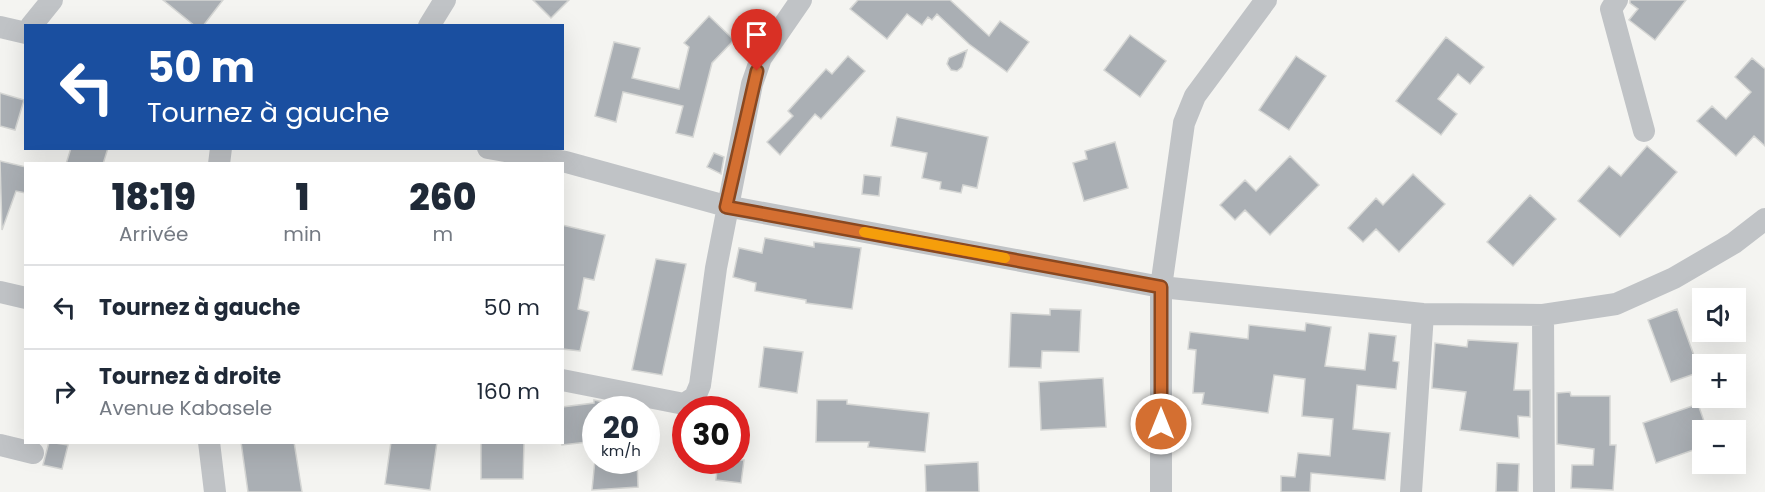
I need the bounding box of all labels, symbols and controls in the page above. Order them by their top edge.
pin [731,9,782,71]
icon: arrive [740,18,773,51]
text: 50 m [147,38,255,97]
icon: left [48,48,126,126]
text: Tournez à gauche [147,94,389,131]
text: 18:19 [112,172,196,223]
text: 1 [296,172,309,223]
text: 260 [409,172,476,223]
text: Arrivée [119,220,188,248]
text: min [283,220,322,248]
text: m [433,220,453,248]
map controls [1692,288,1746,474]
button: sound [1692,288,1746,342]
icon: left [48,291,81,324]
text: Tournez à gauche [99,292,300,323]
text: 50 m [484,292,540,323]
button: + [1692,354,1746,408]
text: Tournez à droite [99,361,281,392]
icon: right [48,375,81,408]
text: 160 m [477,376,540,407]
position arrow [1129,392,1193,456]
text: Avenue Kabasele [99,394,272,422]
speed limit sign: 30 [672,396,750,474]
text: 20 [603,406,639,449]
button: − [1692,420,1746,474]
text: km/h [601,440,641,461]

